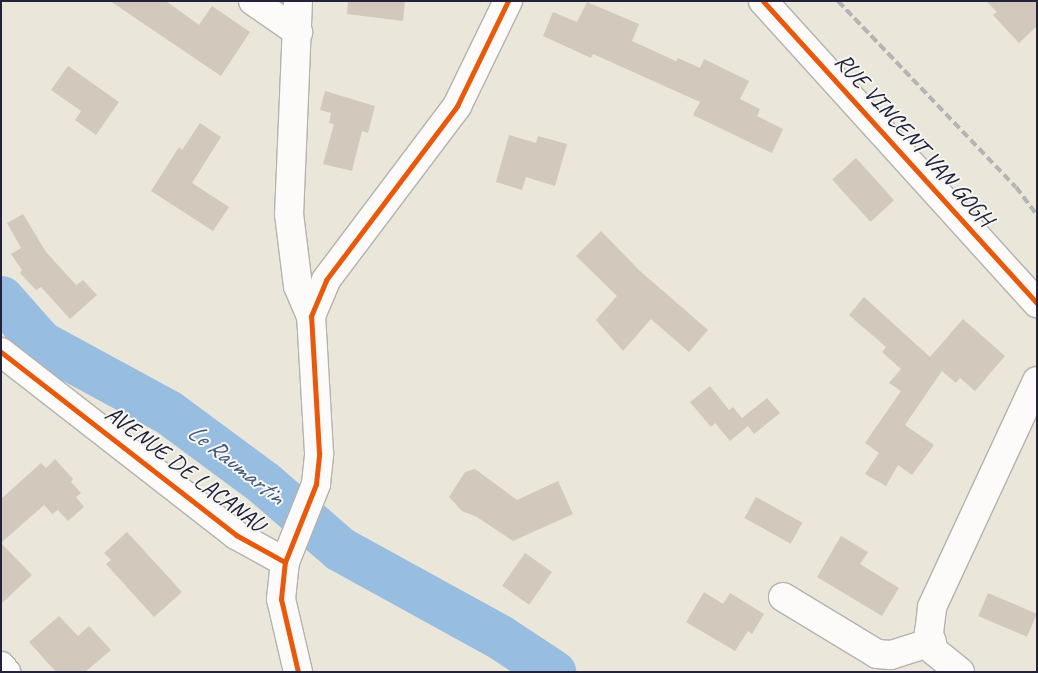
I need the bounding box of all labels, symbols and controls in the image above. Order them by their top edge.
street label: RUE VINCENT VAN GOGH [829,47,999,233]
street label: AVENUE DE LACANAU [100,400,270,538]
water label: Le Raumartin [181,417,291,511]

